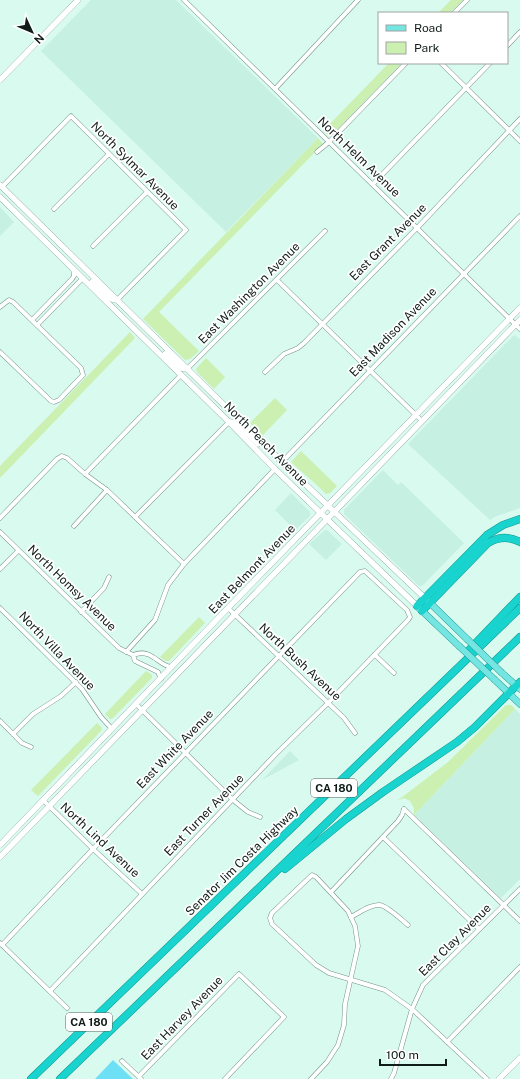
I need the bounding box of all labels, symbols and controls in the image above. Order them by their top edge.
north arrow [12,12,52,52]
legend [378,12,508,64]
text: Road [414,21,442,35]
text: N [32,32,46,46]
text: Park [414,41,440,55]
street label: North Helm Avenue [315,114,403,200]
street label: North Sylmar Avenue [88,119,182,213]
street label: East Grant Avenue [347,201,429,283]
street label: East Washington Avenue [195,239,303,347]
street label: East Madison Avenue [347,284,439,380]
street label: North Peach Avenue [221,399,311,489]
street label: East Belmont Avenue [206,521,298,617]
street label: North Homsy Avenue [25,542,119,634]
street label: North Villa Avenue [16,609,98,693]
street label: North Bush Avenue [256,620,344,704]
street label: East White Avenue [134,707,216,791]
street label: East Turner Avenue [161,771,247,859]
road number: CA 180 [311,779,357,797]
street label: North Lind Avenue [58,800,143,880]
street label: Senator Jim Costa Highway [183,803,302,919]
street label: East Clay Avenue [416,901,494,979]
street label: East Harvey Avenue [138,973,226,1063]
road number: CA 180 [66,1013,112,1031]
scale bar [380,1041,446,1067]
text: 100 m [386,1048,419,1062]

